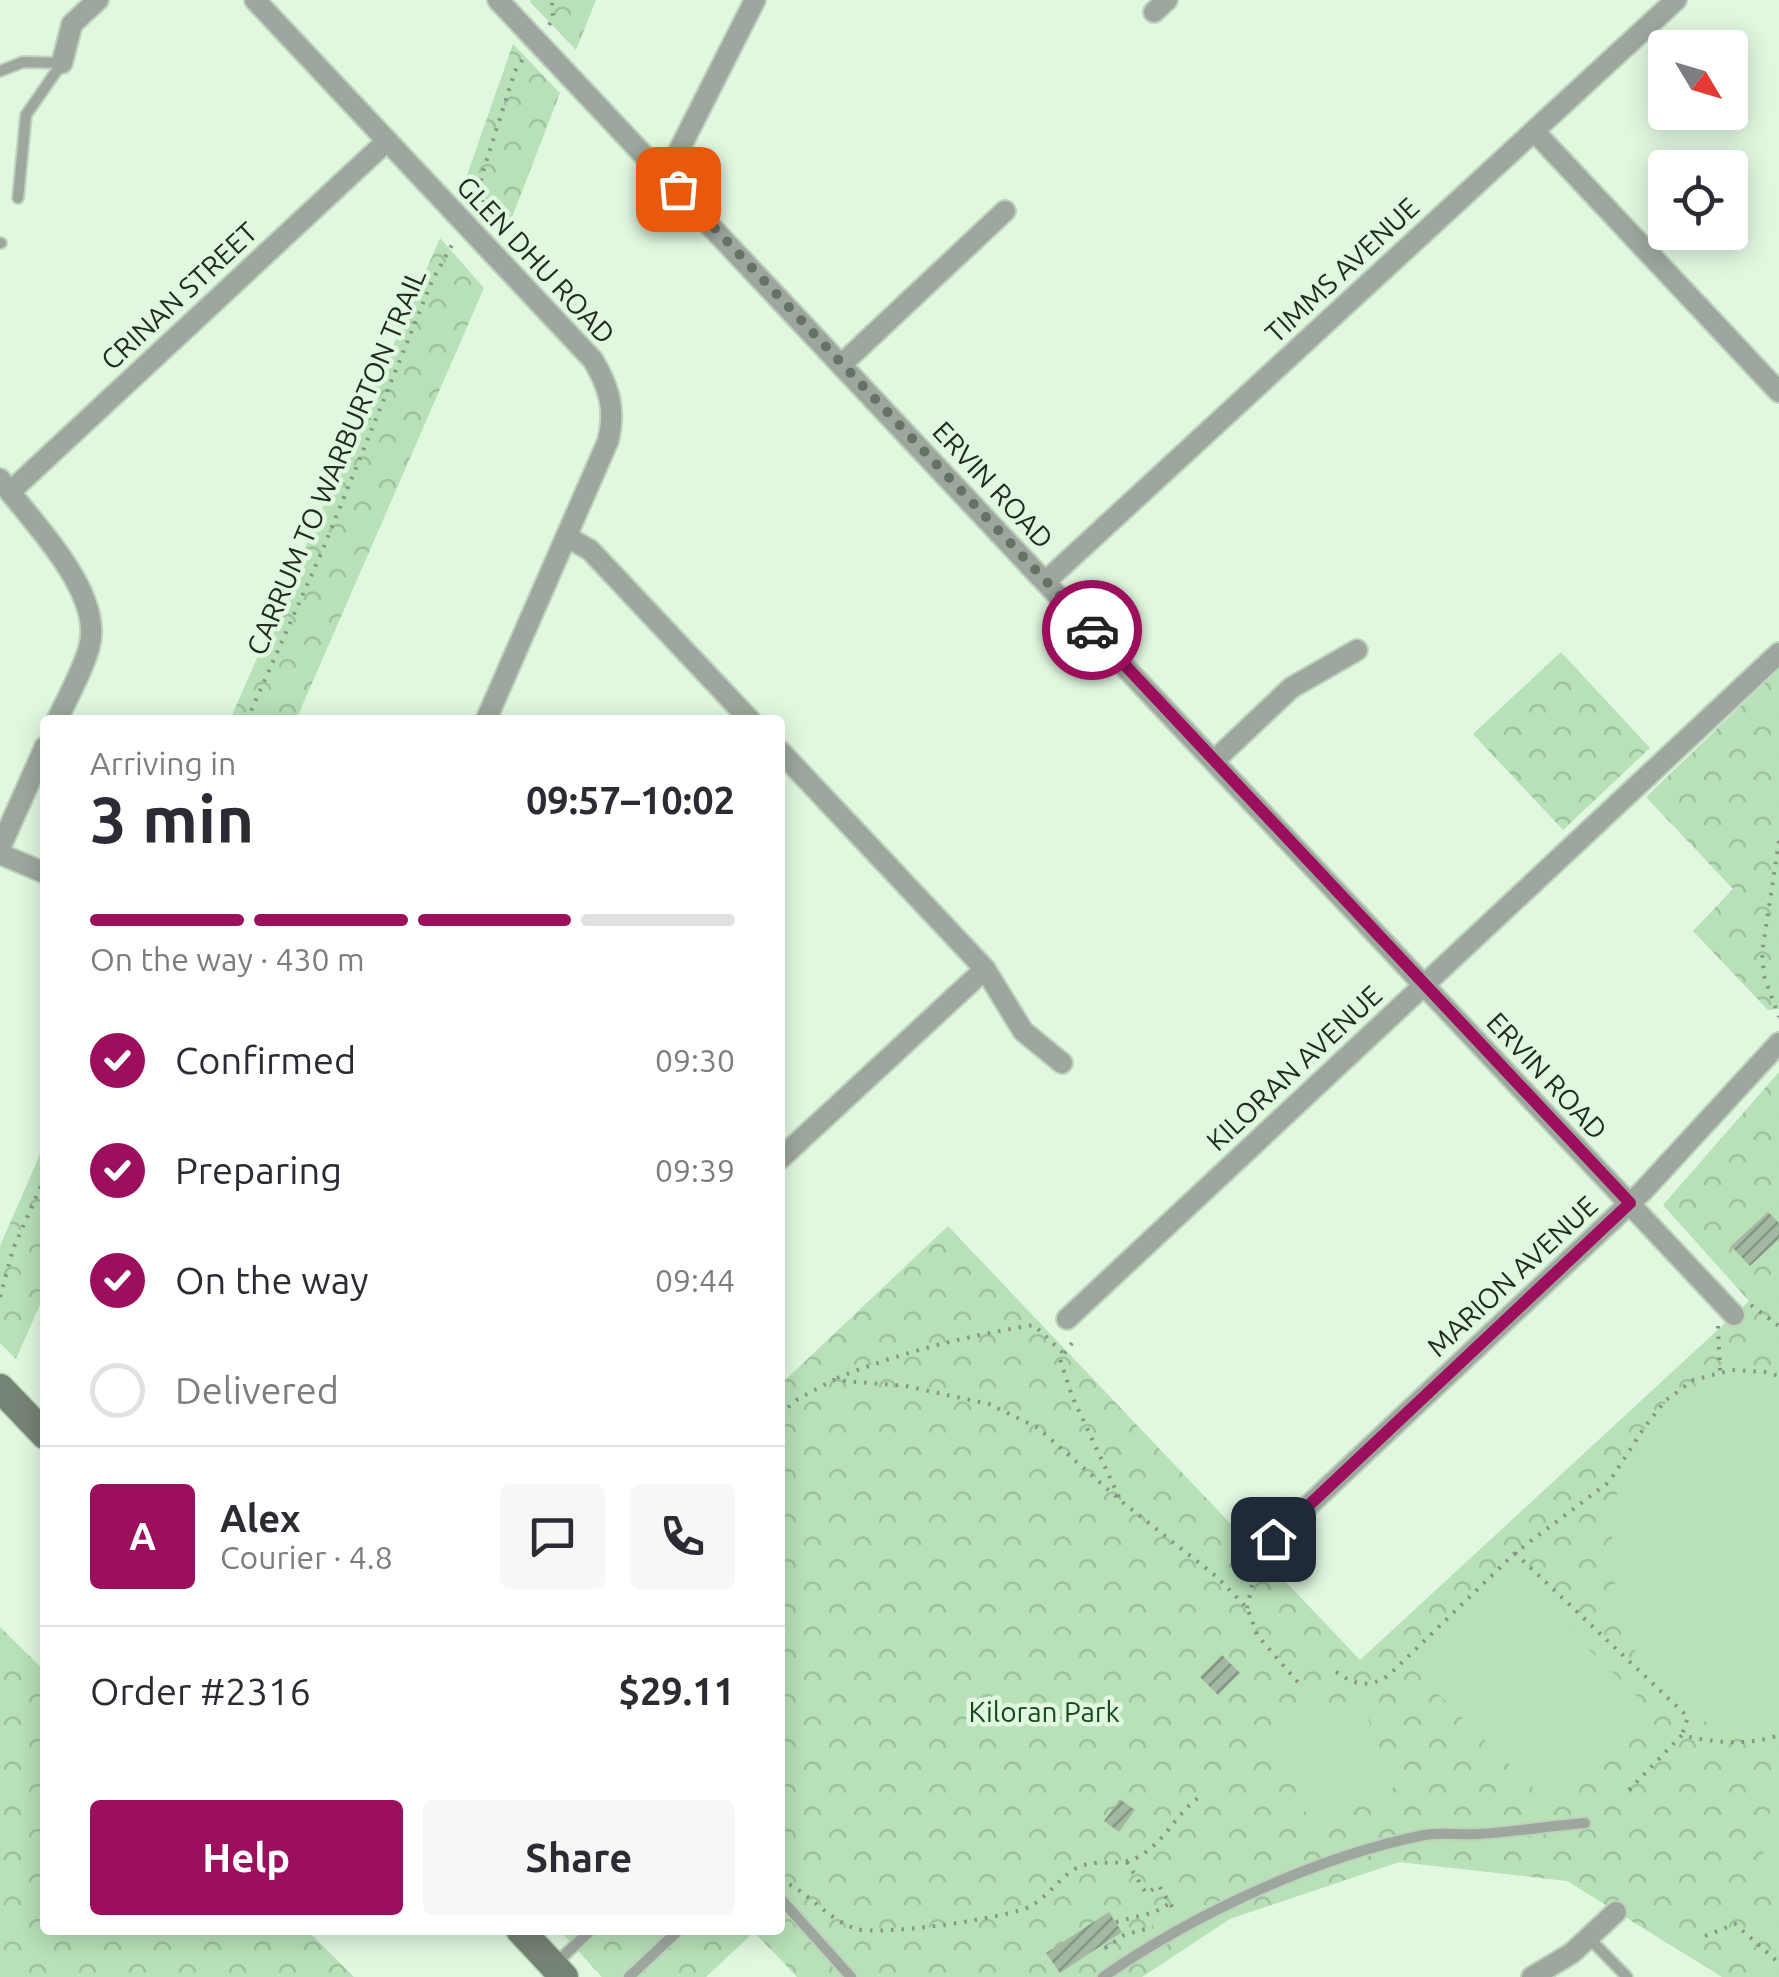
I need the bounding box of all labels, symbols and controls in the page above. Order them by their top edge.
north arrow [1648,30,1748,130]
map controls [1648,30,1748,250]
pin [636,147,721,232]
button: locate [1648,150,1748,250]
icon: bag [651,162,706,217]
street label: GLEN DHU ROAD [451,170,622,349]
street label: TIMMS AVENUE [1259,191,1424,348]
street label: CRINAN STREET [95,215,263,376]
street label: CARRUM TO WARBURTON TRAIL [240,264,431,659]
street label: ERVIN ROAD [927,415,1060,554]
courier [1042,580,1142,680]
icon: car [1065,603,1120,658]
text: Arriving in [90,745,236,781]
text: 09:57–10:02 [526,779,735,821]
text: 3 min [90,782,254,855]
text: On the way · 430 m [90,941,365,977]
street label: KILORAN AVENUE [1200,979,1387,1156]
street label: ERVIN ROAD [1481,1006,1614,1145]
icon: check [90,1033,145,1088]
text: Confirmed [175,1039,356,1081]
text: 09:30 [655,1042,735,1078]
icon: check [90,1143,145,1198]
text: Preparing [175,1149,342,1191]
text: 09:39 [655,1152,735,1188]
street label: MARION AVENUE [1421,1189,1603,1362]
icon: check [90,1253,145,1308]
text: On the way [175,1259,368,1301]
text: 09:44 [655,1262,735,1298]
text: Delivered [175,1369,339,1411]
button: chat [500,1484,605,1589]
button: phone [630,1484,735,1589]
text: Alex [220,1497,301,1539]
pin [1231,1497,1316,1582]
icon: home [1246,1512,1301,1567]
text: A [129,1515,156,1557]
text: Courier · 4.8 [220,1539,393,1575]
text: Order #2316 [90,1670,311,1712]
text: $29.11 [618,1670,735,1712]
park label: Kiloran Park [968,1696,1120,1727]
button: Help [90,1800,403,1915]
button: Share [423,1800,735,1915]

